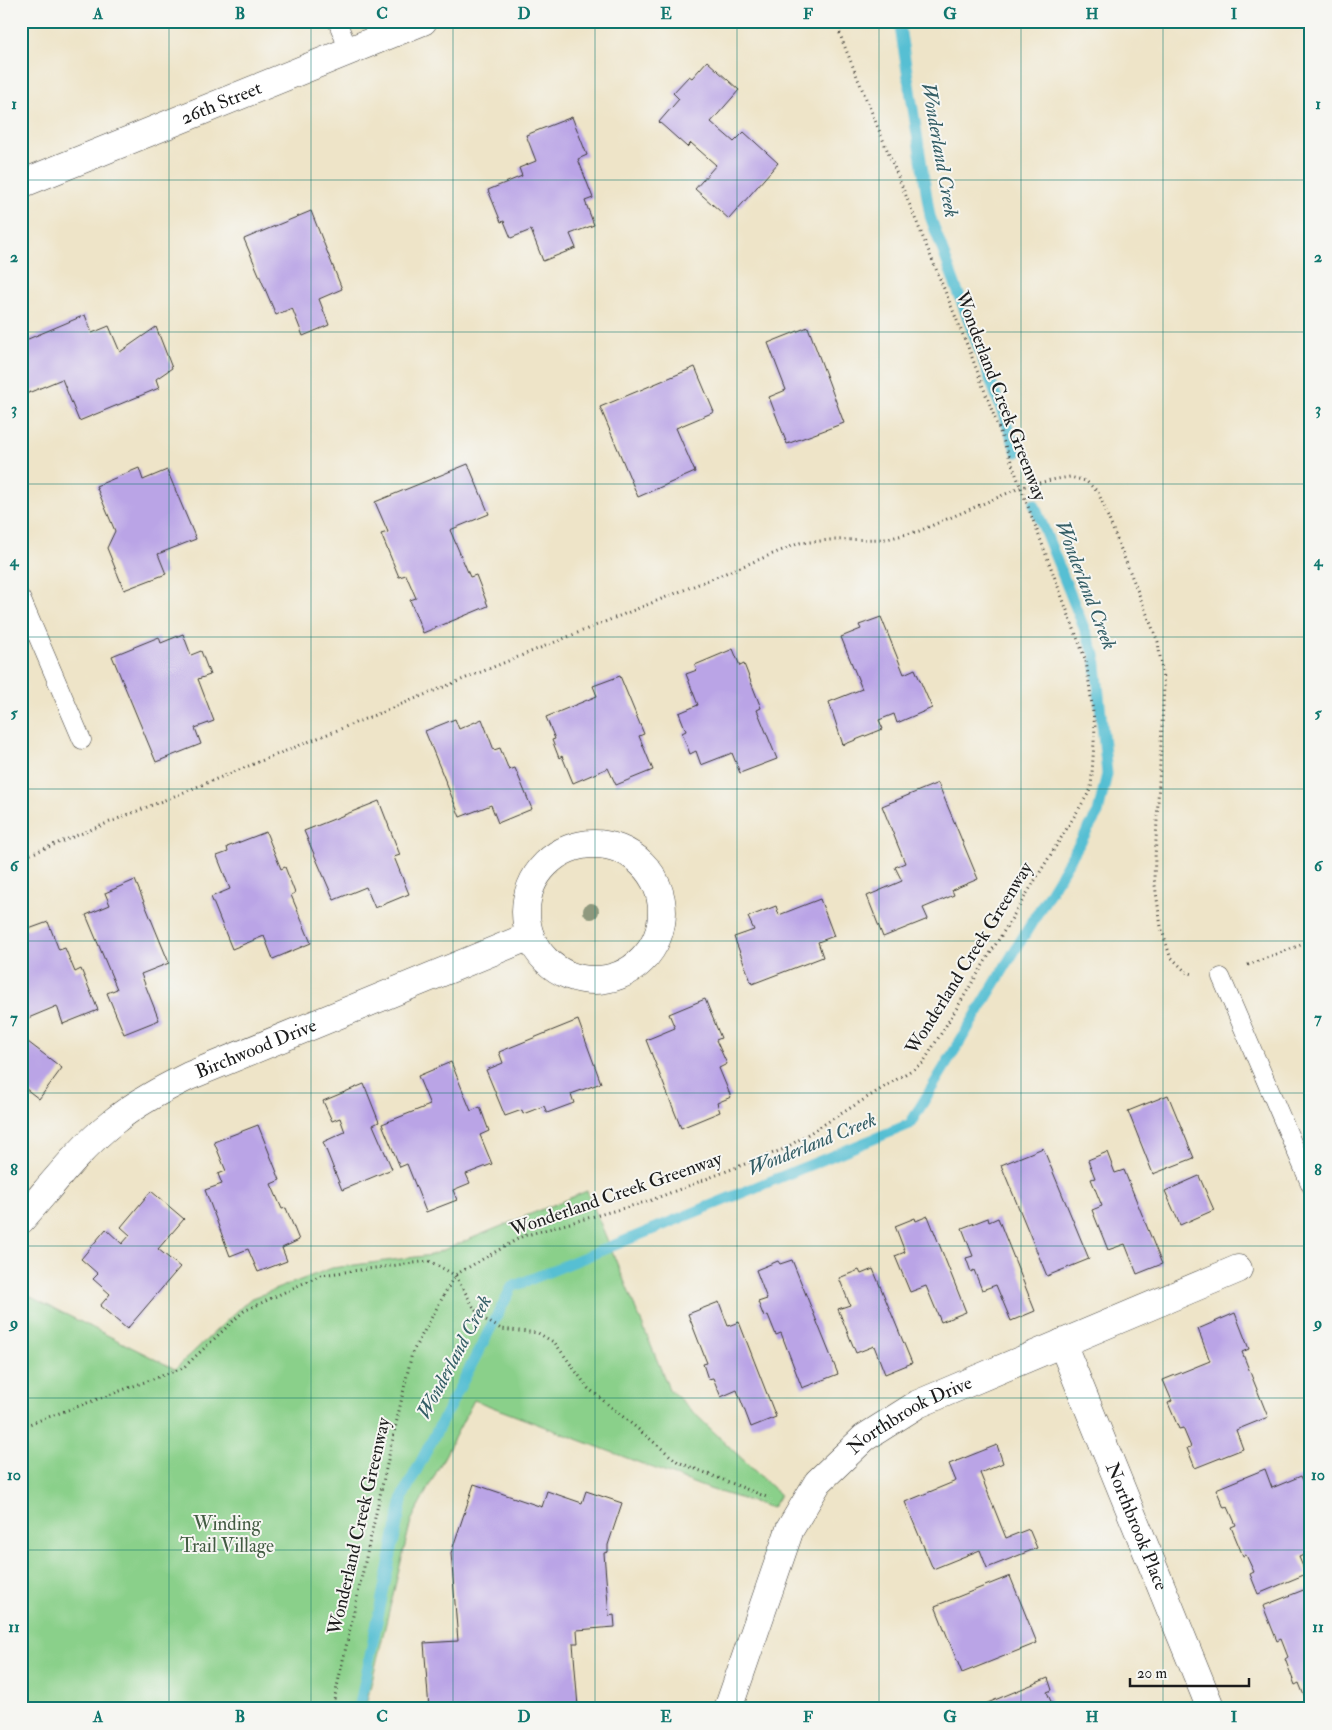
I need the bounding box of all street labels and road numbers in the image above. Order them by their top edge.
street label: 26th Street [177,76,265,130]
street label: Wonderland Creek Greenway [950,287,1052,505]
street label: Wonderland Creek Greenway [899,857,1038,1060]
street label: Birchwood Drive [192,1013,320,1084]
street label: Wonderland Creek Greenway [506,1146,726,1242]
street label: Northbrook Drive [842,1371,976,1460]
street label: Wonderland Creek Greenway [322,1414,396,1638]
street label: Northbrook Place [1100,1459,1173,1594]

